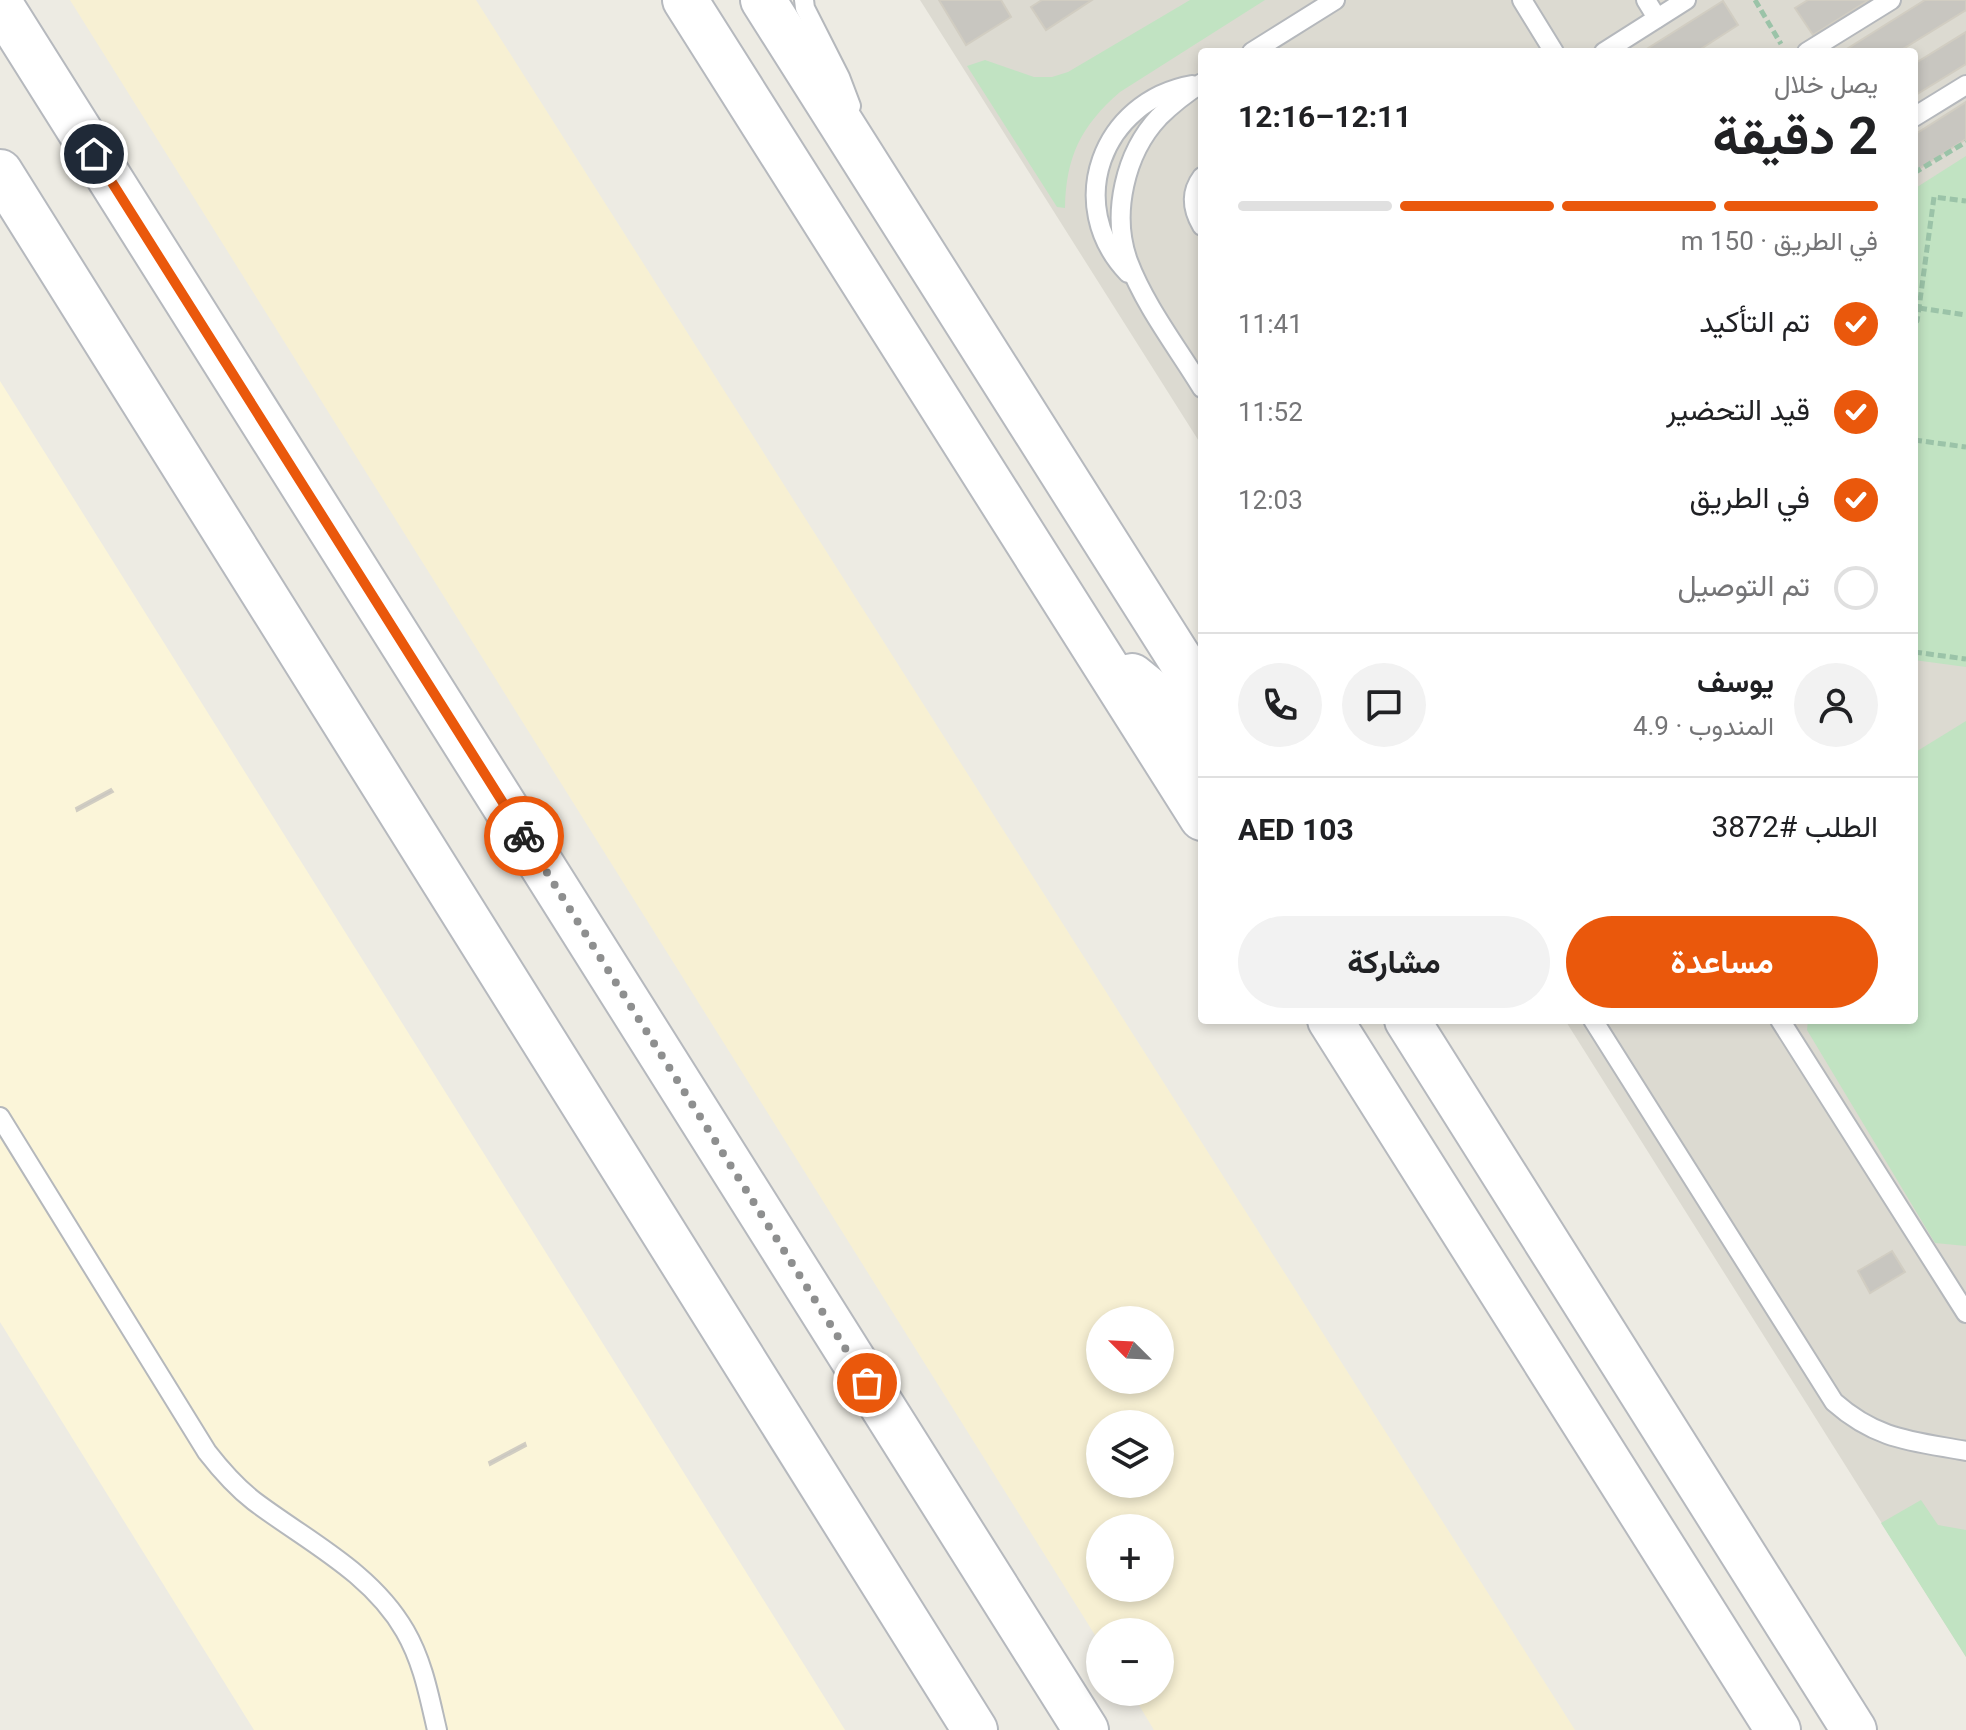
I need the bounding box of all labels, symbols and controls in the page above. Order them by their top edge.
text: يصل خلال [1774,69,1878,99]
text: 12:11–12:16 [1238,99,1412,134]
text: 2 دقيقة [1713,106,1878,167]
pin [60,120,128,188]
icon: home [72,132,116,176]
text: في الطريق · 150 m [1681,226,1878,256]
icon: check [1834,302,1878,346]
text: تم التأكيد [1699,304,1810,339]
text: 11:41 [1238,309,1303,339]
icon: check [1834,390,1878,434]
text: قيد التحضير [1666,392,1810,427]
text: 11:52 [1238,397,1303,427]
icon: check [1834,478,1878,522]
text: في الطريق [1689,480,1810,515]
text: 12:03 [1238,485,1303,515]
text: تم التوصيل [1678,568,1810,603]
button: phone [1238,663,1322,747]
button: chat [1342,663,1426,747]
button: person [1794,663,1878,747]
text: يوسف [1697,664,1774,699]
text: المندوب · 4.9 [1633,711,1774,741]
courier [484,796,564,876]
text: الطلب #3872 [1711,809,1878,844]
text: AED 103 [1238,812,1354,847]
icon: bike [502,814,546,858]
button: مشاركة [1238,916,1550,1008]
button: مساعدة [1566,916,1878,1008]
north arrow [1086,1306,1174,1394]
map controls [1086,1306,1174,1706]
pin [833,1349,901,1417]
icon: bag [845,1361,889,1405]
button: layers [1086,1410,1174,1498]
button: + [1086,1514,1174,1602]
button: − [1086,1618,1174,1706]

